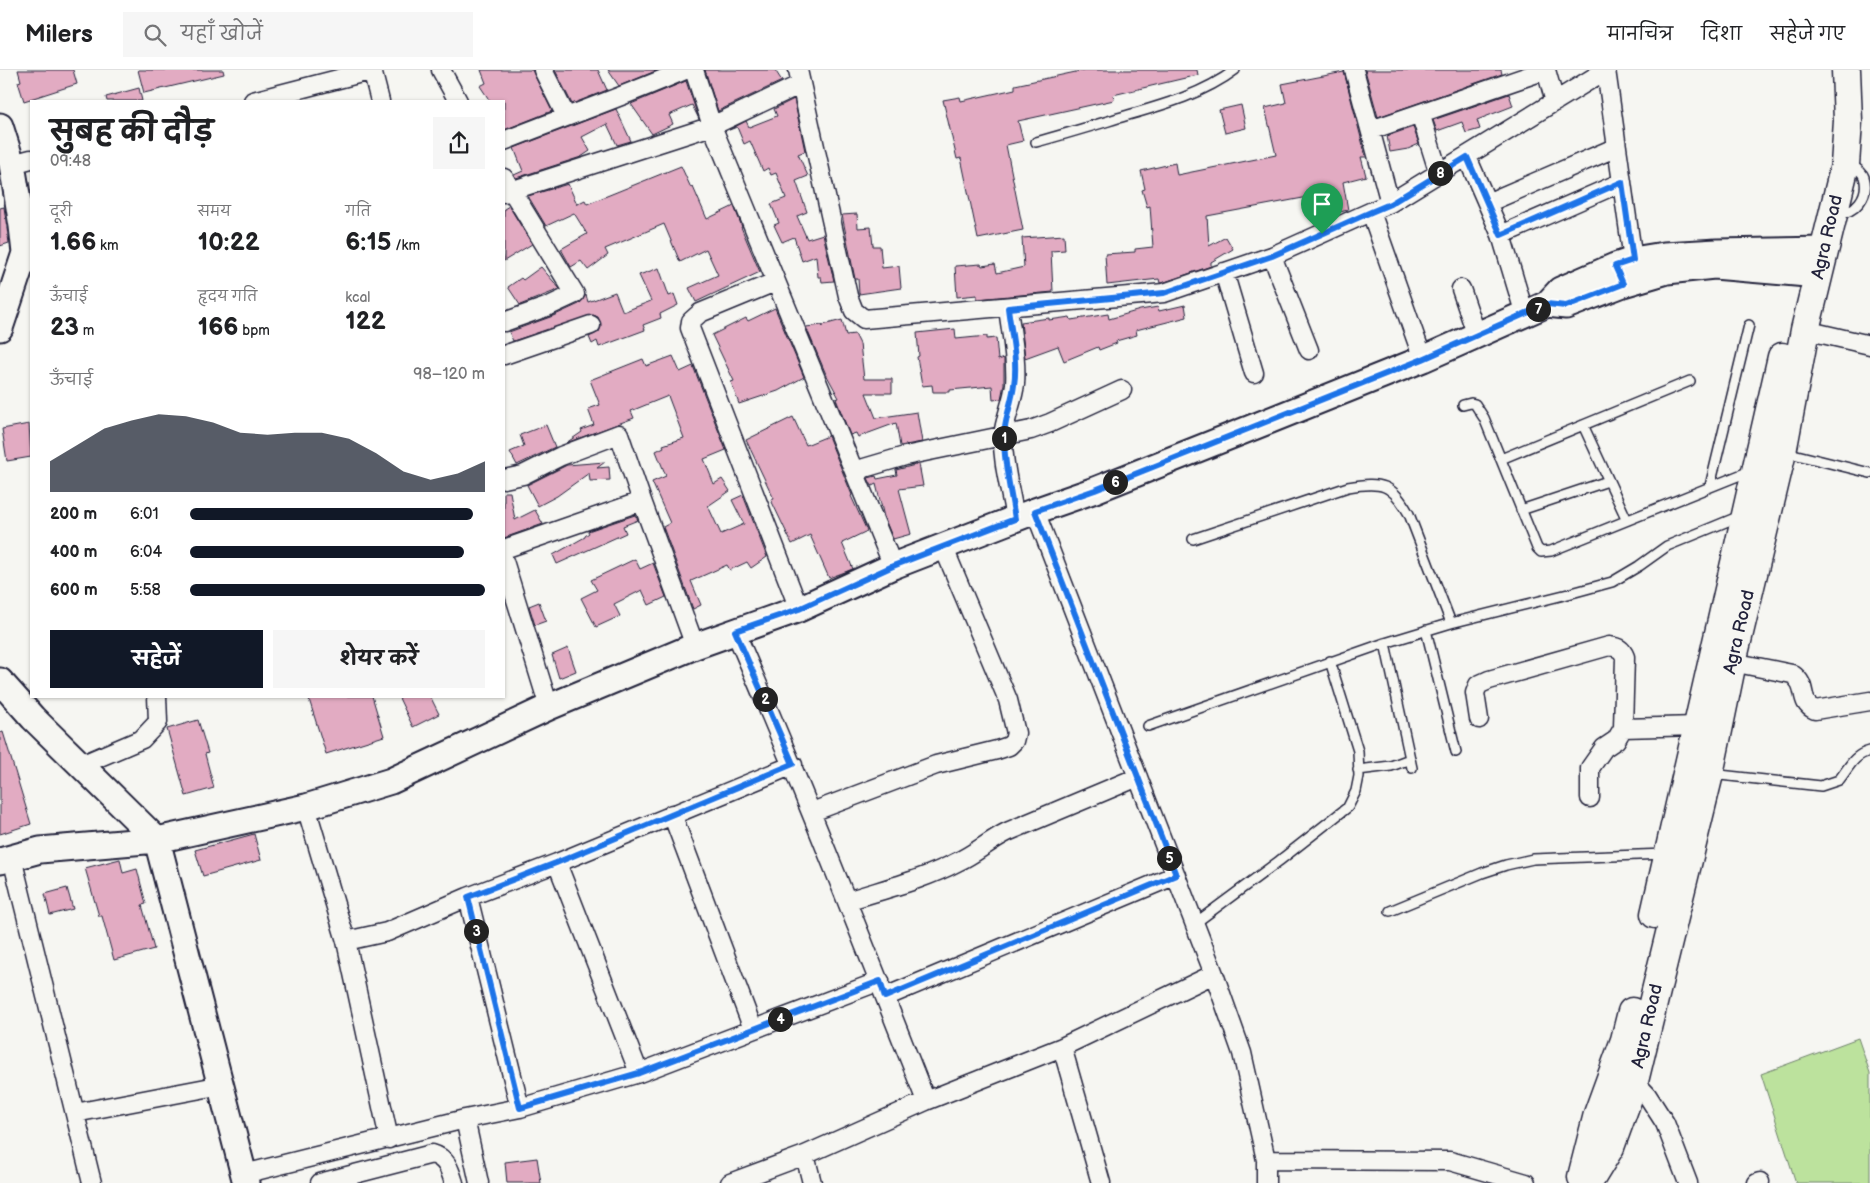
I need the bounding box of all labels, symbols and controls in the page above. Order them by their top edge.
search box [123,12,473,57]
text: Milers [25,20,93,49]
icon: search [141,21,169,49]
text: यहाँ खोजें [181,23,263,46]
text: मानचित्र [1607,24,1673,45]
text: दिशा [1701,24,1742,45]
text: सहेजे गए [1770,24,1845,45]
text: सुबह की दौड़ [50,116,213,149]
button: share [433,117,485,169]
text: 09:48 [50,152,91,171]
pin: 8 [1428,160,1452,186]
text: 8 [1436,165,1445,182]
pin [1301,183,1343,234]
icon: arrive [1308,190,1336,218]
street label: Agra Road [1807,193,1847,281]
text: दूरी [50,203,72,220]
text: समय [198,203,231,220]
text: गति [345,203,371,220]
text: 1.66 [50,227,96,258]
text: 10:22 [198,227,260,258]
text: 6:15 [345,227,391,258]
text: km [96,237,119,254]
text: /km [391,237,420,254]
text: ऊँचाई [50,288,88,305]
text: हृदय गति [198,288,257,305]
text: kcal [345,289,370,306]
pin: 7 [1526,296,1550,322]
text: 7 [1535,301,1542,318]
text: 122 [345,306,386,337]
text: 23 [50,312,79,343]
text: 166 [198,312,238,343]
text: m [79,322,94,339]
text: bpm [238,322,270,339]
text: 98–120 m [413,365,485,384]
text: ऊँचाई [50,371,93,390]
pin: 1 [992,426,1016,450]
text: 1 [1002,430,1007,447]
pin: 6 [1102,470,1128,494]
text: 6 [1111,474,1120,491]
text: 200 m [50,505,97,524]
text: 6:01 [130,505,159,524]
text: 400 m [50,543,97,562]
text: 6:04 [130,543,162,562]
text: 600 m [50,581,98,600]
text: 5:58 [130,581,161,600]
street label: Agra Road [1719,588,1759,676]
button: सहेजें [50,630,263,688]
button: शेयर करें [273,630,485,688]
pin: 2 [752,686,778,712]
text: 2 [761,691,770,708]
pin: 5 [1156,846,1182,870]
text: 5 [1165,850,1174,867]
pin: 3 [464,918,488,944]
text: 3 [472,923,481,940]
street label: Agra Road [1627,982,1667,1070]
pin: 4 [768,1006,792,1032]
text: 4 [776,1011,785,1028]

